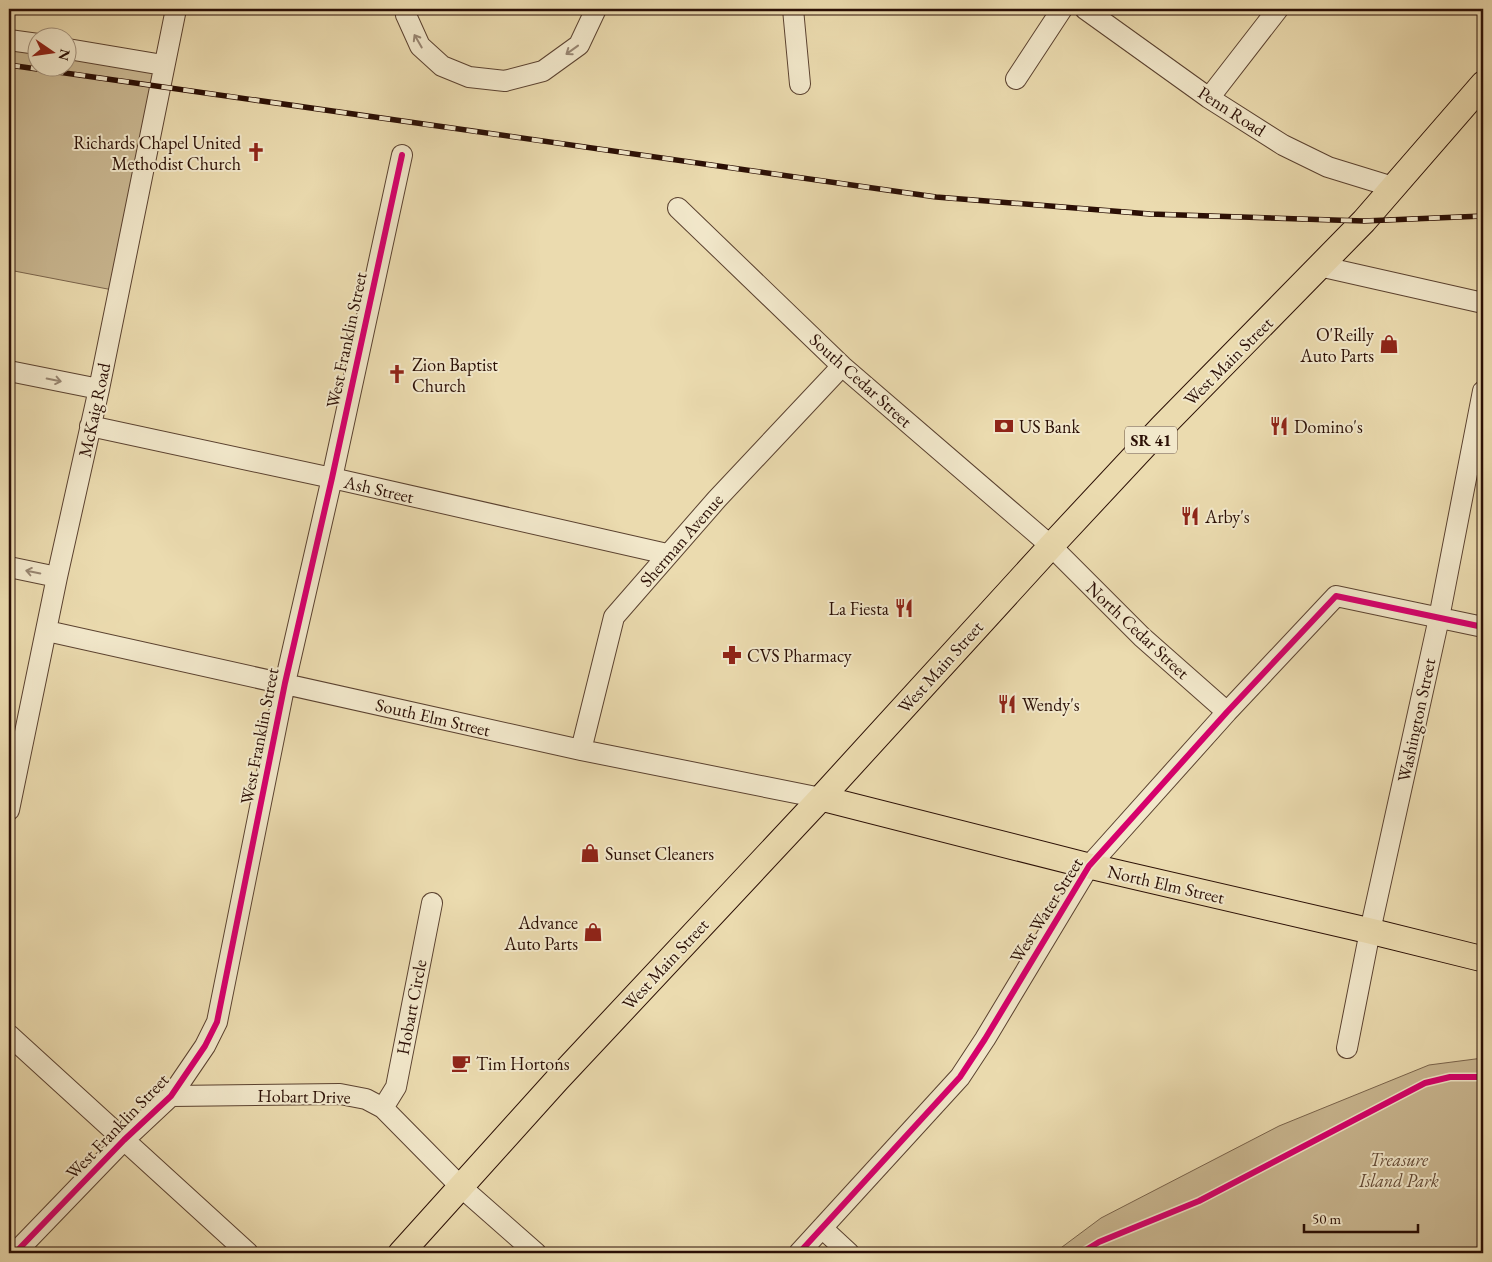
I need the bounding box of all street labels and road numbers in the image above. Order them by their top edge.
street label: Penn Road [1194,81,1271,142]
street label: West Franklin Street [320,270,372,410]
street label: West Main Street [1179,311,1278,410]
street label: South Cedar Street [805,328,917,432]
street label: McKaig Road [73,360,115,459]
road number: SR 41 [1125,426,1177,454]
street label: Ash Street [341,470,416,508]
street label: Sherman Avenue [634,488,728,592]
street label: North Cedar Street [1082,576,1195,684]
street label: West Main Street [892,616,988,718]
street label: Washington Street [1392,656,1440,784]
street label: West Franklin Street [234,665,284,806]
street label: South Elm Street [373,693,493,741]
street label: West Water Street [1004,853,1088,967]
street label: North Elm Street [1105,859,1227,909]
street label: West Main Street [617,913,714,1015]
street label: Hobart Circle [390,957,432,1057]
street label: West Franklin Street [61,1068,174,1184]
street label: Hobart Drive [257,1084,351,1108]

